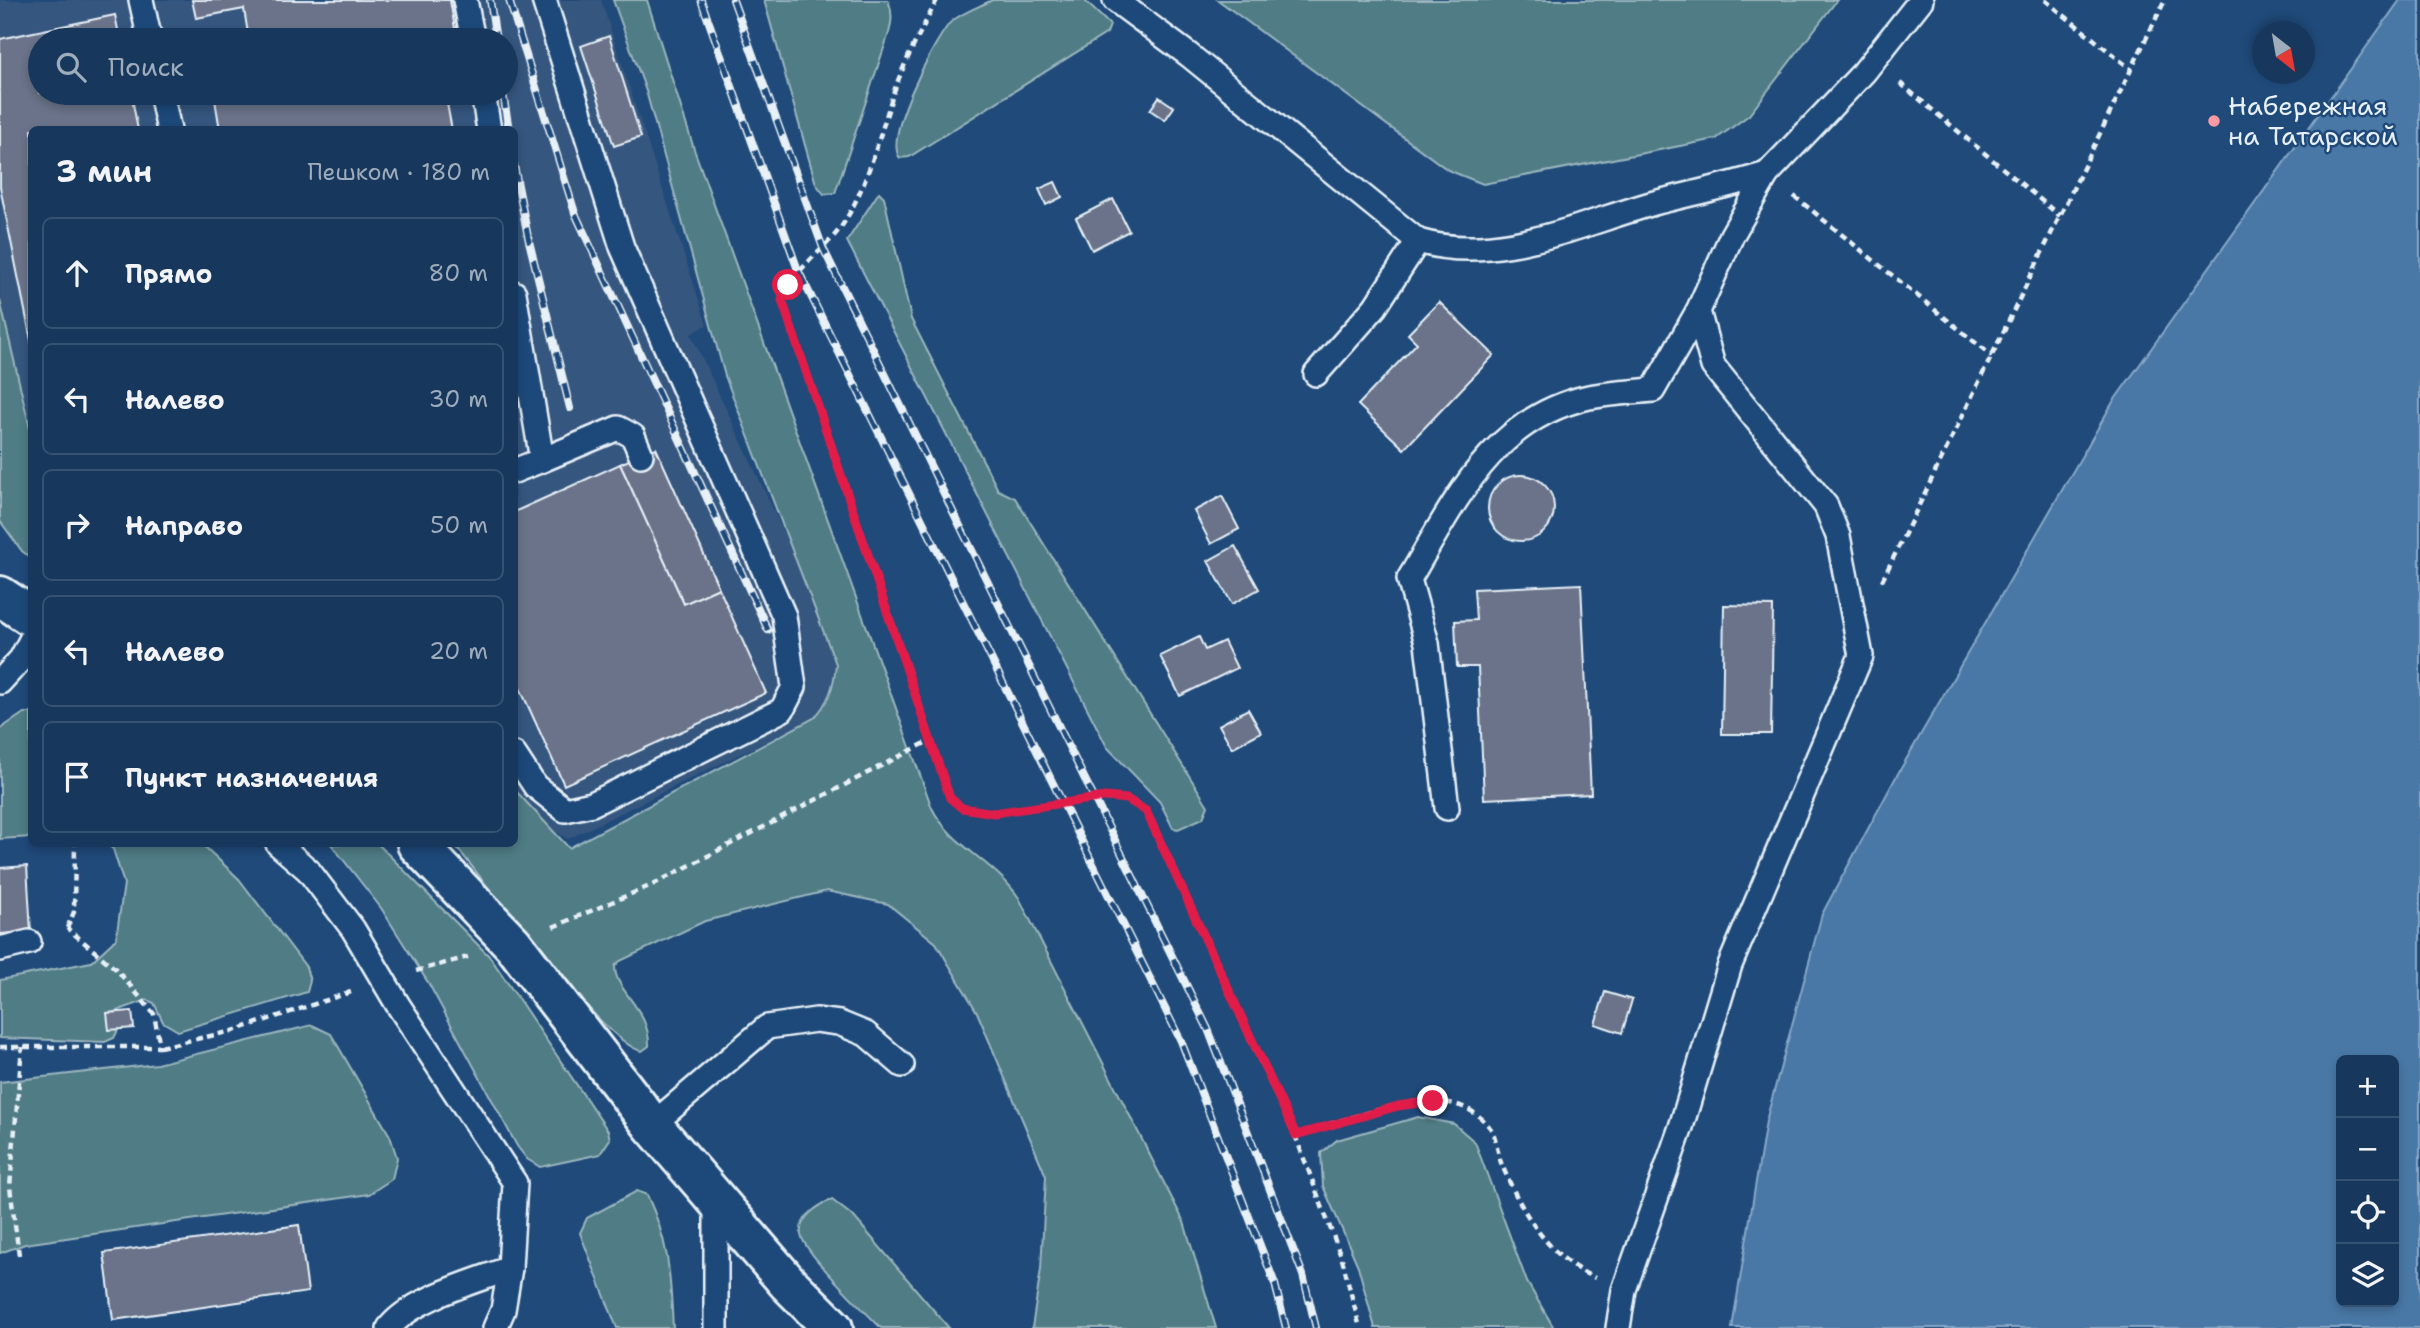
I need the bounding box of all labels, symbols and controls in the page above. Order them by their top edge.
north arrow [2252,21,2315,84]
search box [28,28,518,105]
icon: search [52,48,90,86]
text: Поиск [108,49,184,84]
place label: Набережная на Татарской [2228,88,2398,153]
marker: Набережная на Татарской [2206,113,2222,129]
text: 3 мин [56,151,152,192]
text: Пешком · 180 m [307,157,490,187]
icon: ahead [58,254,96,292]
text: Прямо [125,256,213,291]
text: 80 m [429,258,488,288]
route start [772,269,803,300]
icon: left [58,380,96,418]
text: Налево [125,382,225,417]
text: 30 m [429,384,488,414]
icon: right [58,506,96,544]
text: Направо [125,508,243,543]
text: 50 m [430,510,488,540]
icon: left [58,632,96,670]
text: Налево [125,634,225,669]
text: 20 m [429,636,488,666]
icon: arrive [58,758,96,796]
text: Пункт назначения [125,760,378,795]
map controls [2336,1055,2399,1307]
button: + [2336,1055,2399,1118]
route end [1417,1085,1448,1116]
button: − [2336,1118,2399,1181]
button: locate [2336,1181,2399,1244]
button: layers [2336,1244,2399,1307]

